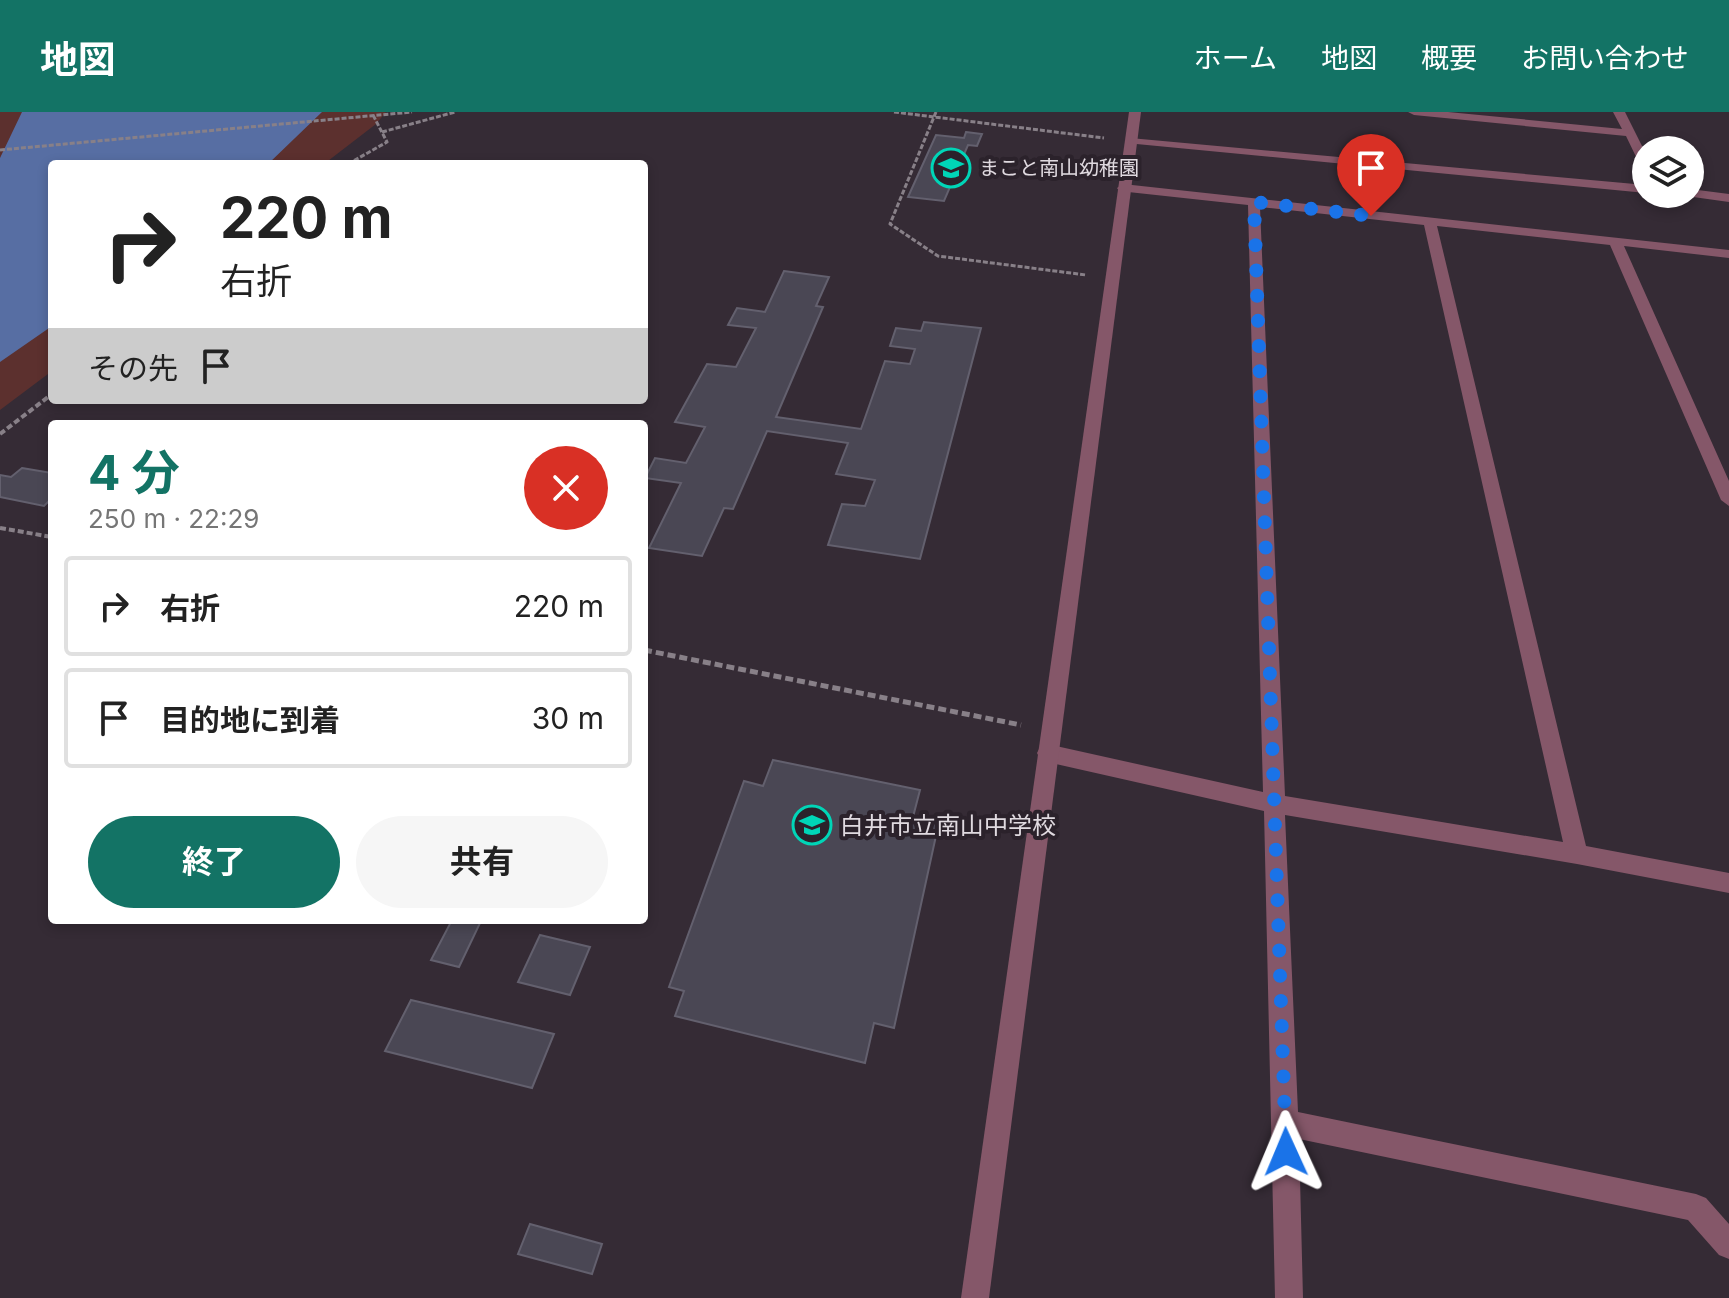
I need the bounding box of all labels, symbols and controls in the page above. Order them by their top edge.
text: 地図 [40,36,116,82]
text: ホーム [1194,41,1277,75]
text: 地図 [1321,41,1377,75]
text: 概要 [1421,41,1477,75]
text: お問い合わせ [1521,41,1689,75]
pin [1337,134,1405,216]
map controls [1632,136,1704,208]
button: layers [1632,136,1704,208]
icon: arrive [1349,146,1393,190]
school or university icon: まこと南山幼稚園 [930,147,972,189]
place label: まこと南山幼稚園 [979,156,1139,180]
text: 220 m [220,184,393,252]
icon: right [88,192,192,296]
text: 右折 [220,259,292,303]
icon: arrive [194,344,238,388]
text: その先 [88,350,178,386]
text: 4 分 [88,443,180,502]
button: close [524,446,608,530]
text: 250 m · 22:29 [88,503,259,534]
icon: right [92,584,136,628]
text: 220 m [514,588,604,624]
text: 右折 [160,590,220,626]
icon: arrive [92,696,136,740]
text: 30 m [532,700,604,736]
text: 目的地に到着 [160,702,340,738]
school or university icon: 白井市立南山中学校 [791,804,833,846]
place label: 白井市立南山中学校 [840,811,1056,840]
button: 終了 [88,816,340,908]
button: 共有 [356,816,608,908]
position arrow [1244,1110,1328,1194]

